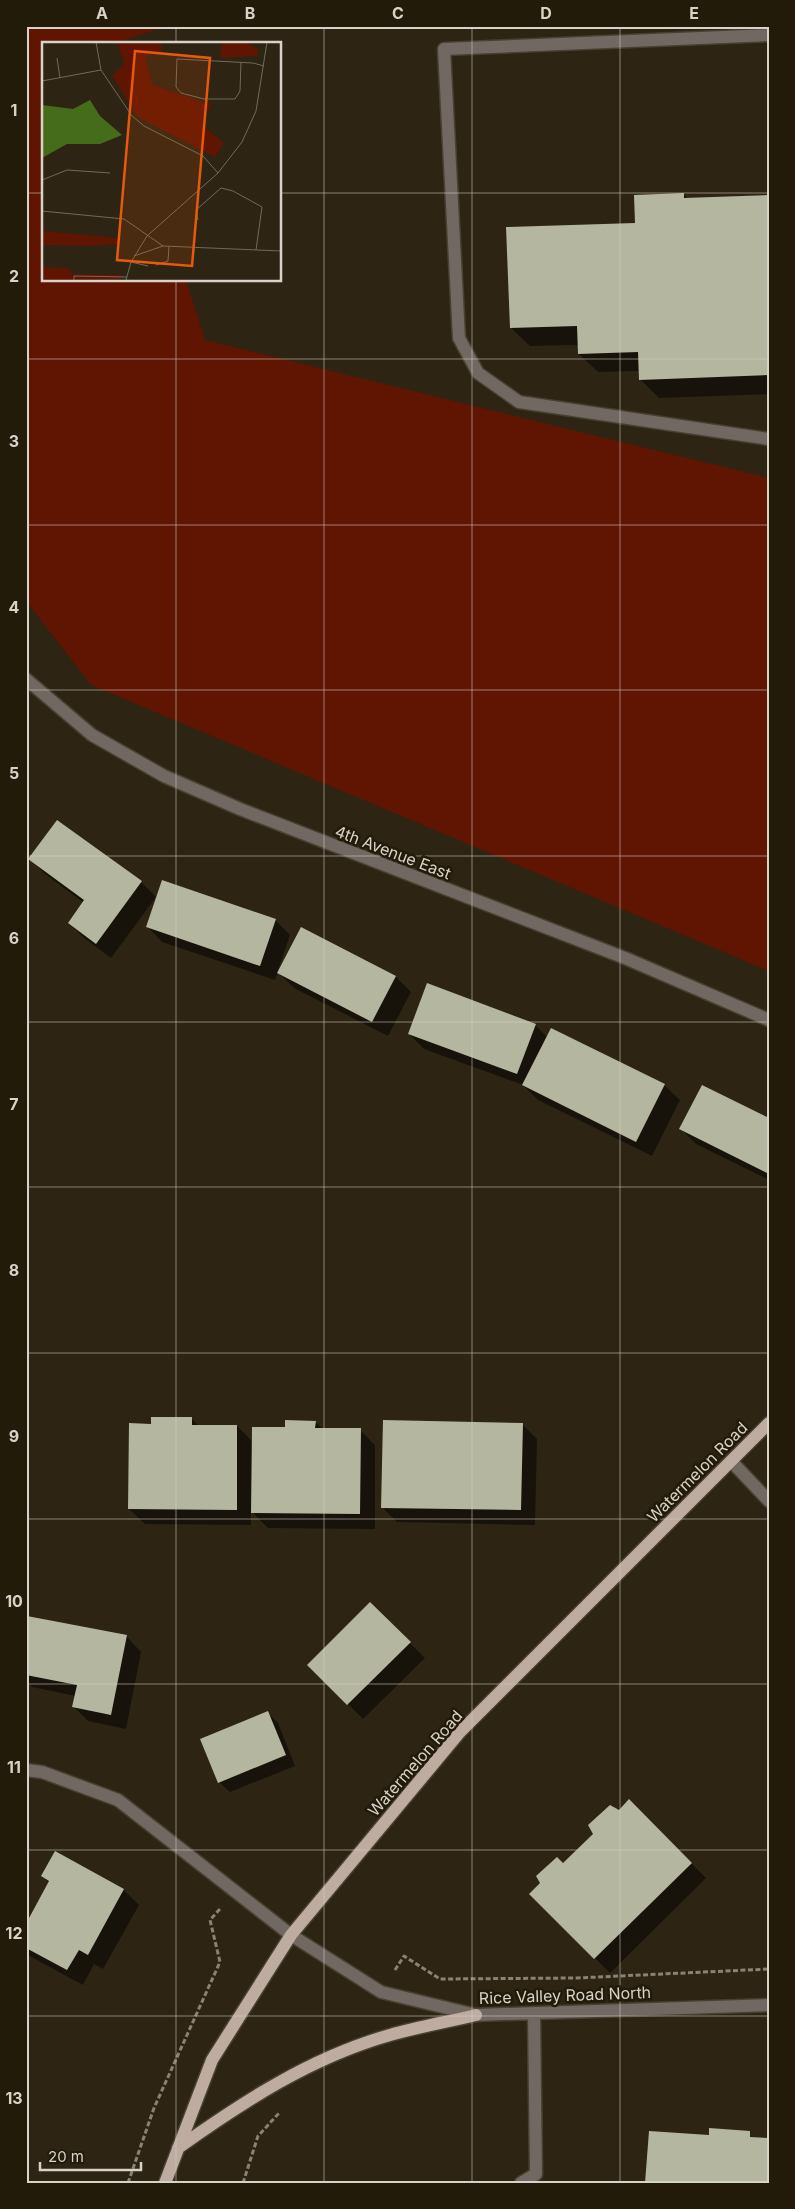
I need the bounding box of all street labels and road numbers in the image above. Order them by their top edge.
street label: 4th Avenue East [332,821,454,883]
street label: Watermelon Road [643,1418,751,1526]
street label: Watermelon Road [364,1706,466,1820]
street label: Rice Valley Road North [479,1982,651,2008]

